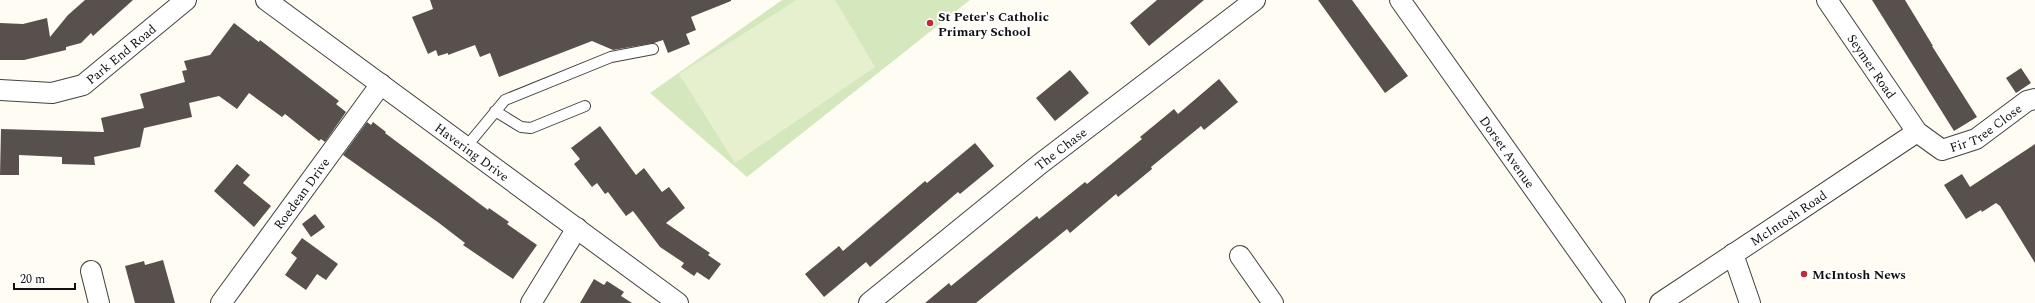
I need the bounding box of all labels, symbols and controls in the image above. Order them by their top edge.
place label: St Peter's Catholic Primary School [938,7,1049,42]
marker: St Peter's Catholic Primary School [925,18,935,28]
street label: Park End Road [82,20,161,90]
street label: Seymer Road [1842,30,1901,103]
street label: Fir Tree Close [1947,99,2026,158]
street label: Dorset Avenue [1474,112,1540,193]
street label: Havering Drive [430,118,513,187]
street label: The Chase [1030,123,1091,176]
street label: Roedean Drive [269,154,335,234]
street label: McIntosh Road [1746,186,1831,251]
scale bar [14,265,75,291]
place label: McIntosh News [1812,265,1906,285]
marker: McIntosh News [1799,269,1809,279]
text: 20 m [20,270,45,289]

